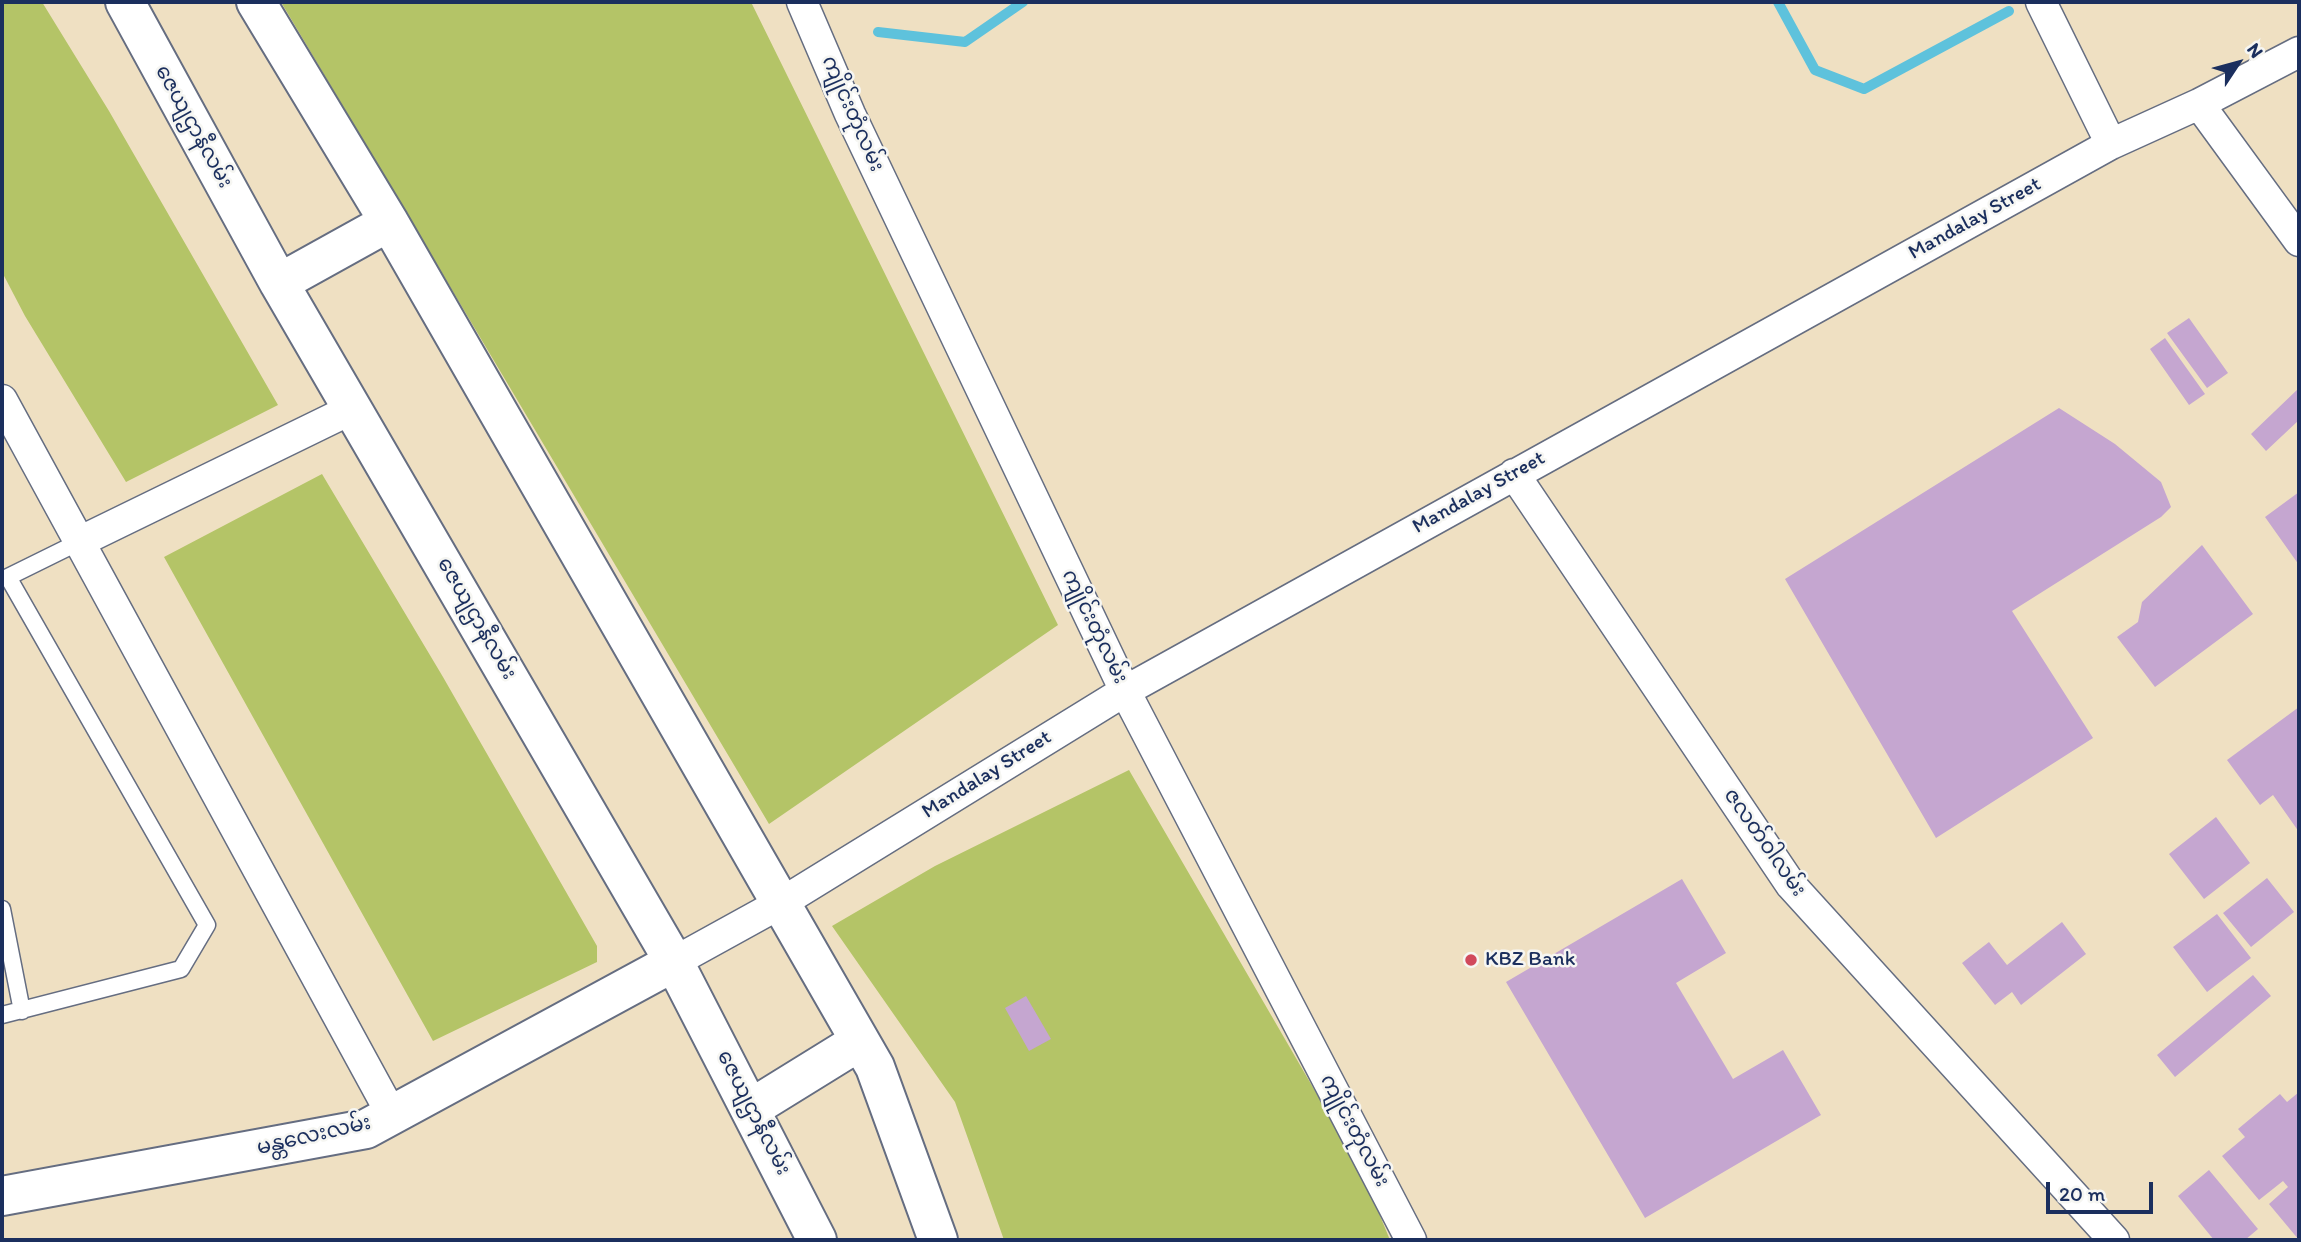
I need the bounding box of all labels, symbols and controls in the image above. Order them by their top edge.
north arrow [2203,28,2273,98]
text: N [2242,38,2268,62]
street label: ကျိုင်းတုံလမ်း [815,52,889,176]
street label: ဇေယျဌာနီလမ်း [149,61,237,193]
street label: Mandalay Street [1904,172,2046,266]
street label: Mandalay Street [1408,446,1550,540]
street label: ဇေယျဌာနီလမ်း [431,553,521,685]
street label: ကျိုင်းတုံလမ်း [1055,566,1133,688]
street label: Mandalay Street [918,725,1056,825]
street label: ဇလတ်ဝါလမ်း [1717,784,1811,902]
place label: KBZ Bank [1485,947,1575,973]
marker: KBZ Bank [1463,952,1479,968]
street label: ဇေယျဌာနီလမ်း [711,1046,795,1180]
street label: ကျိုင်းတုံလမ်း [1314,1070,1394,1192]
street label: မန္တလေးလမ်း [254,1111,374,1161]
scale bar [2049,1168,2156,1212]
text: 20 m [2059,1181,2105,1206]

